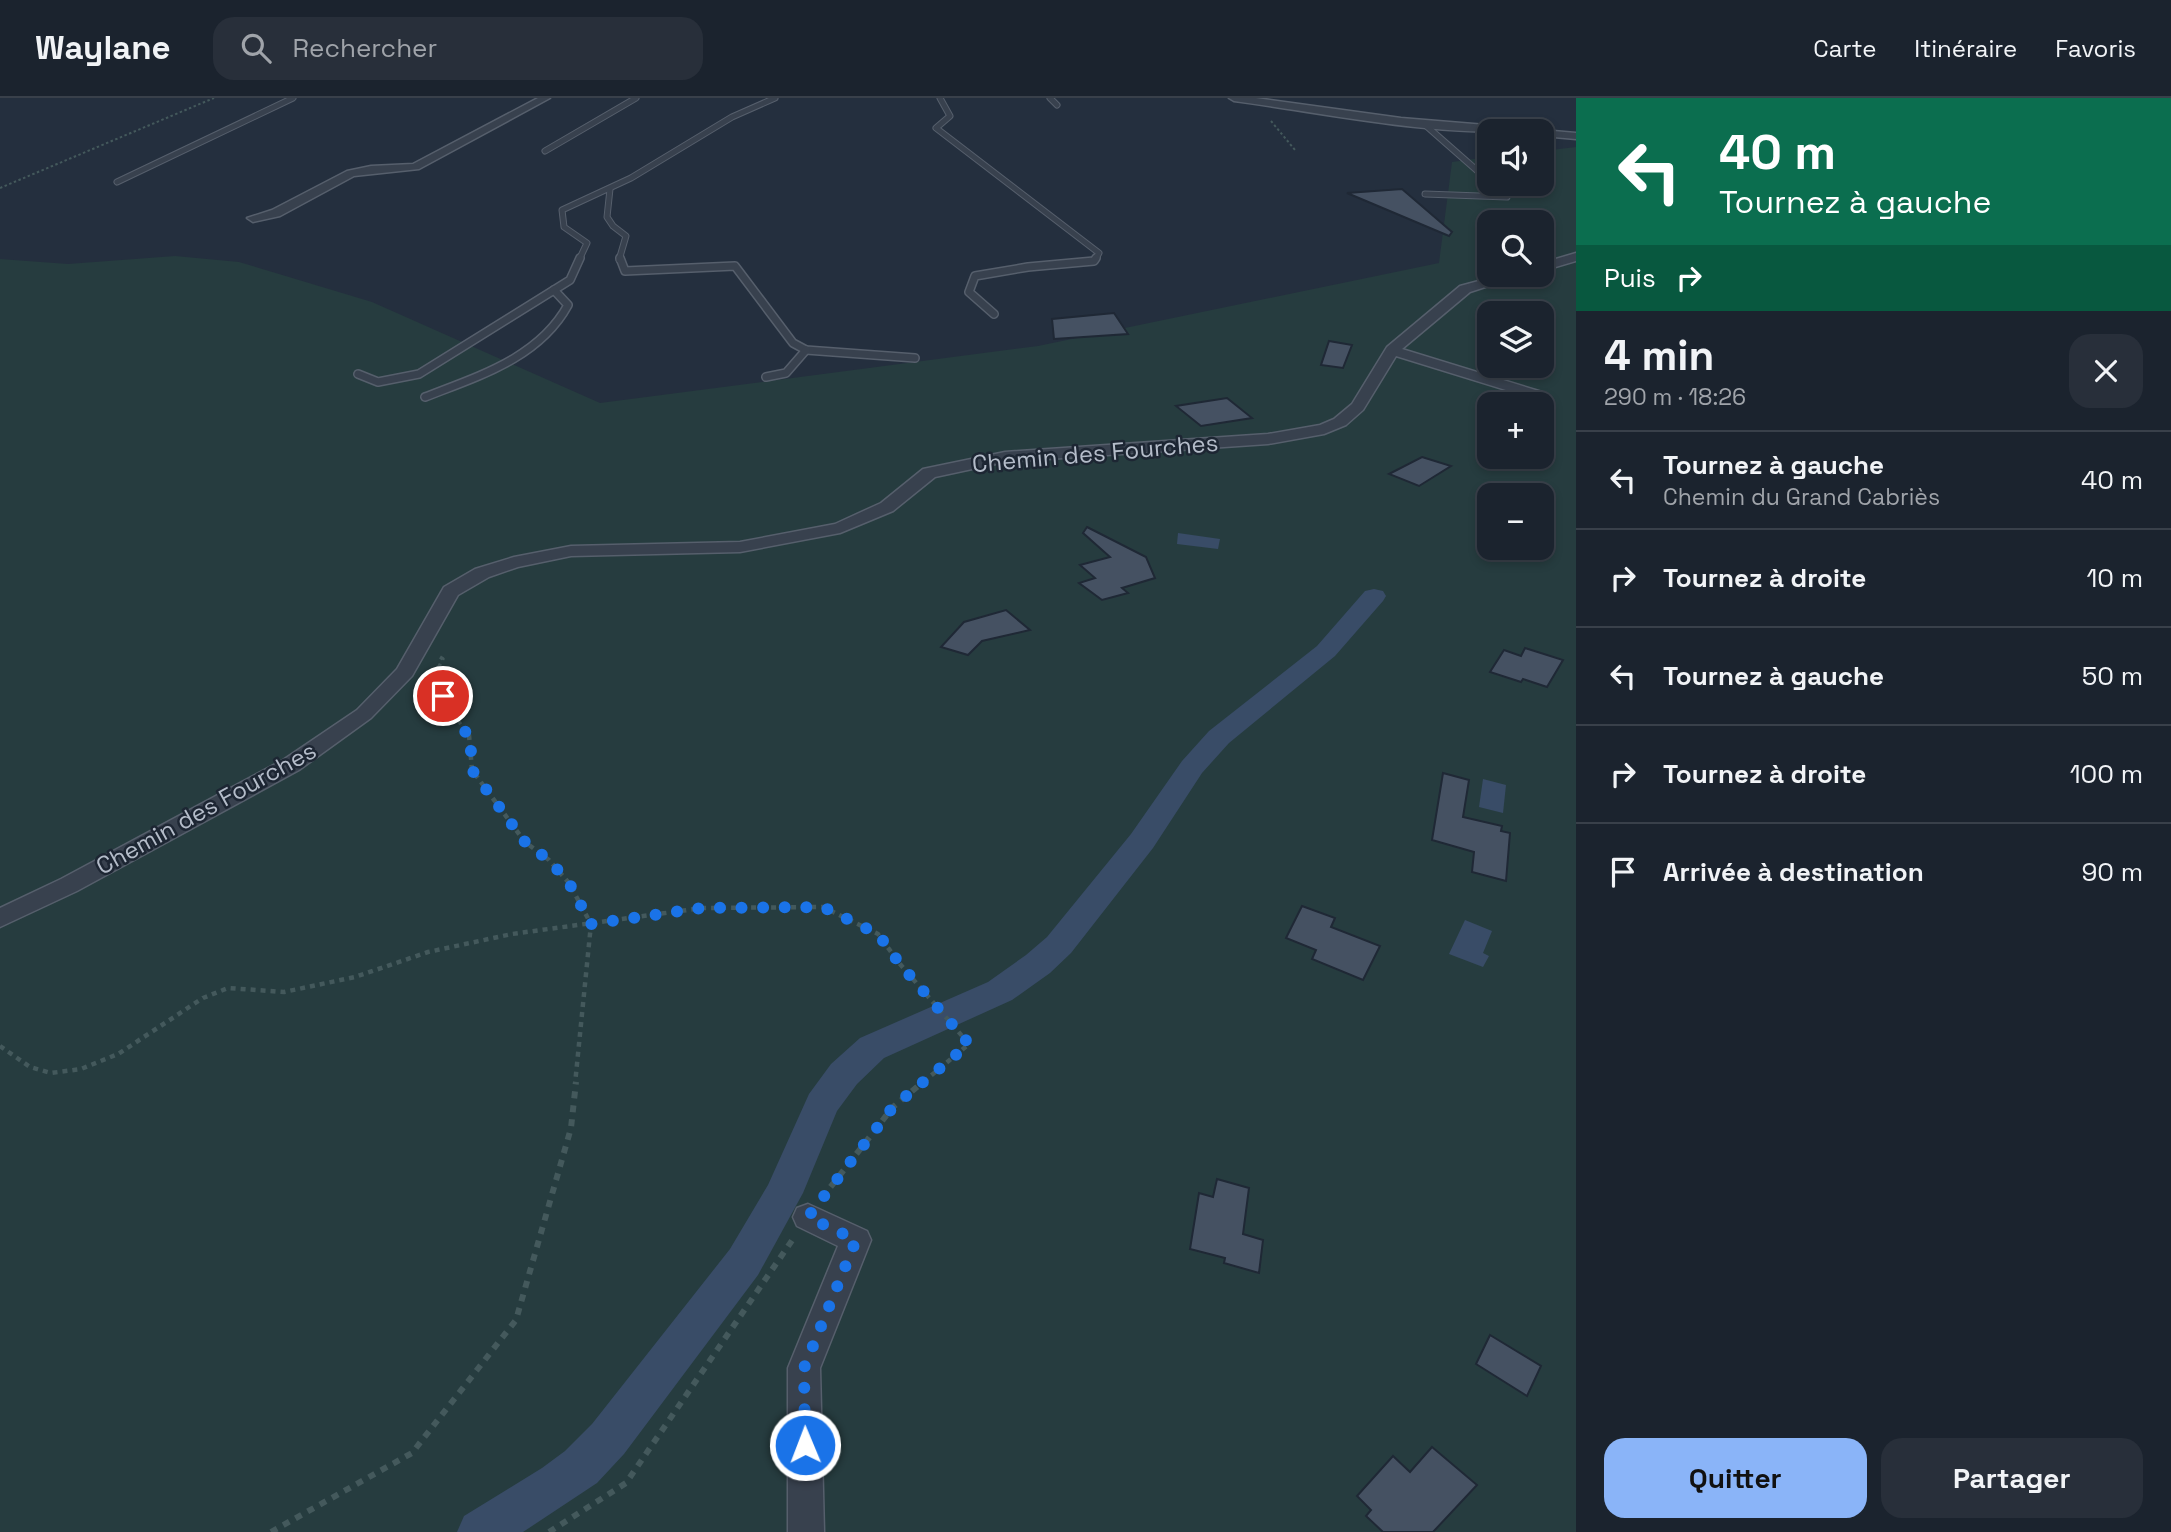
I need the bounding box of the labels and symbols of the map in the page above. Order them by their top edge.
street label: Chemin des Fourches [971,427,1219,479]
pin [413,666,473,726]
street label: Chemin des Fourches [90,735,322,881]
position arrow [768,1408,842,1482]

